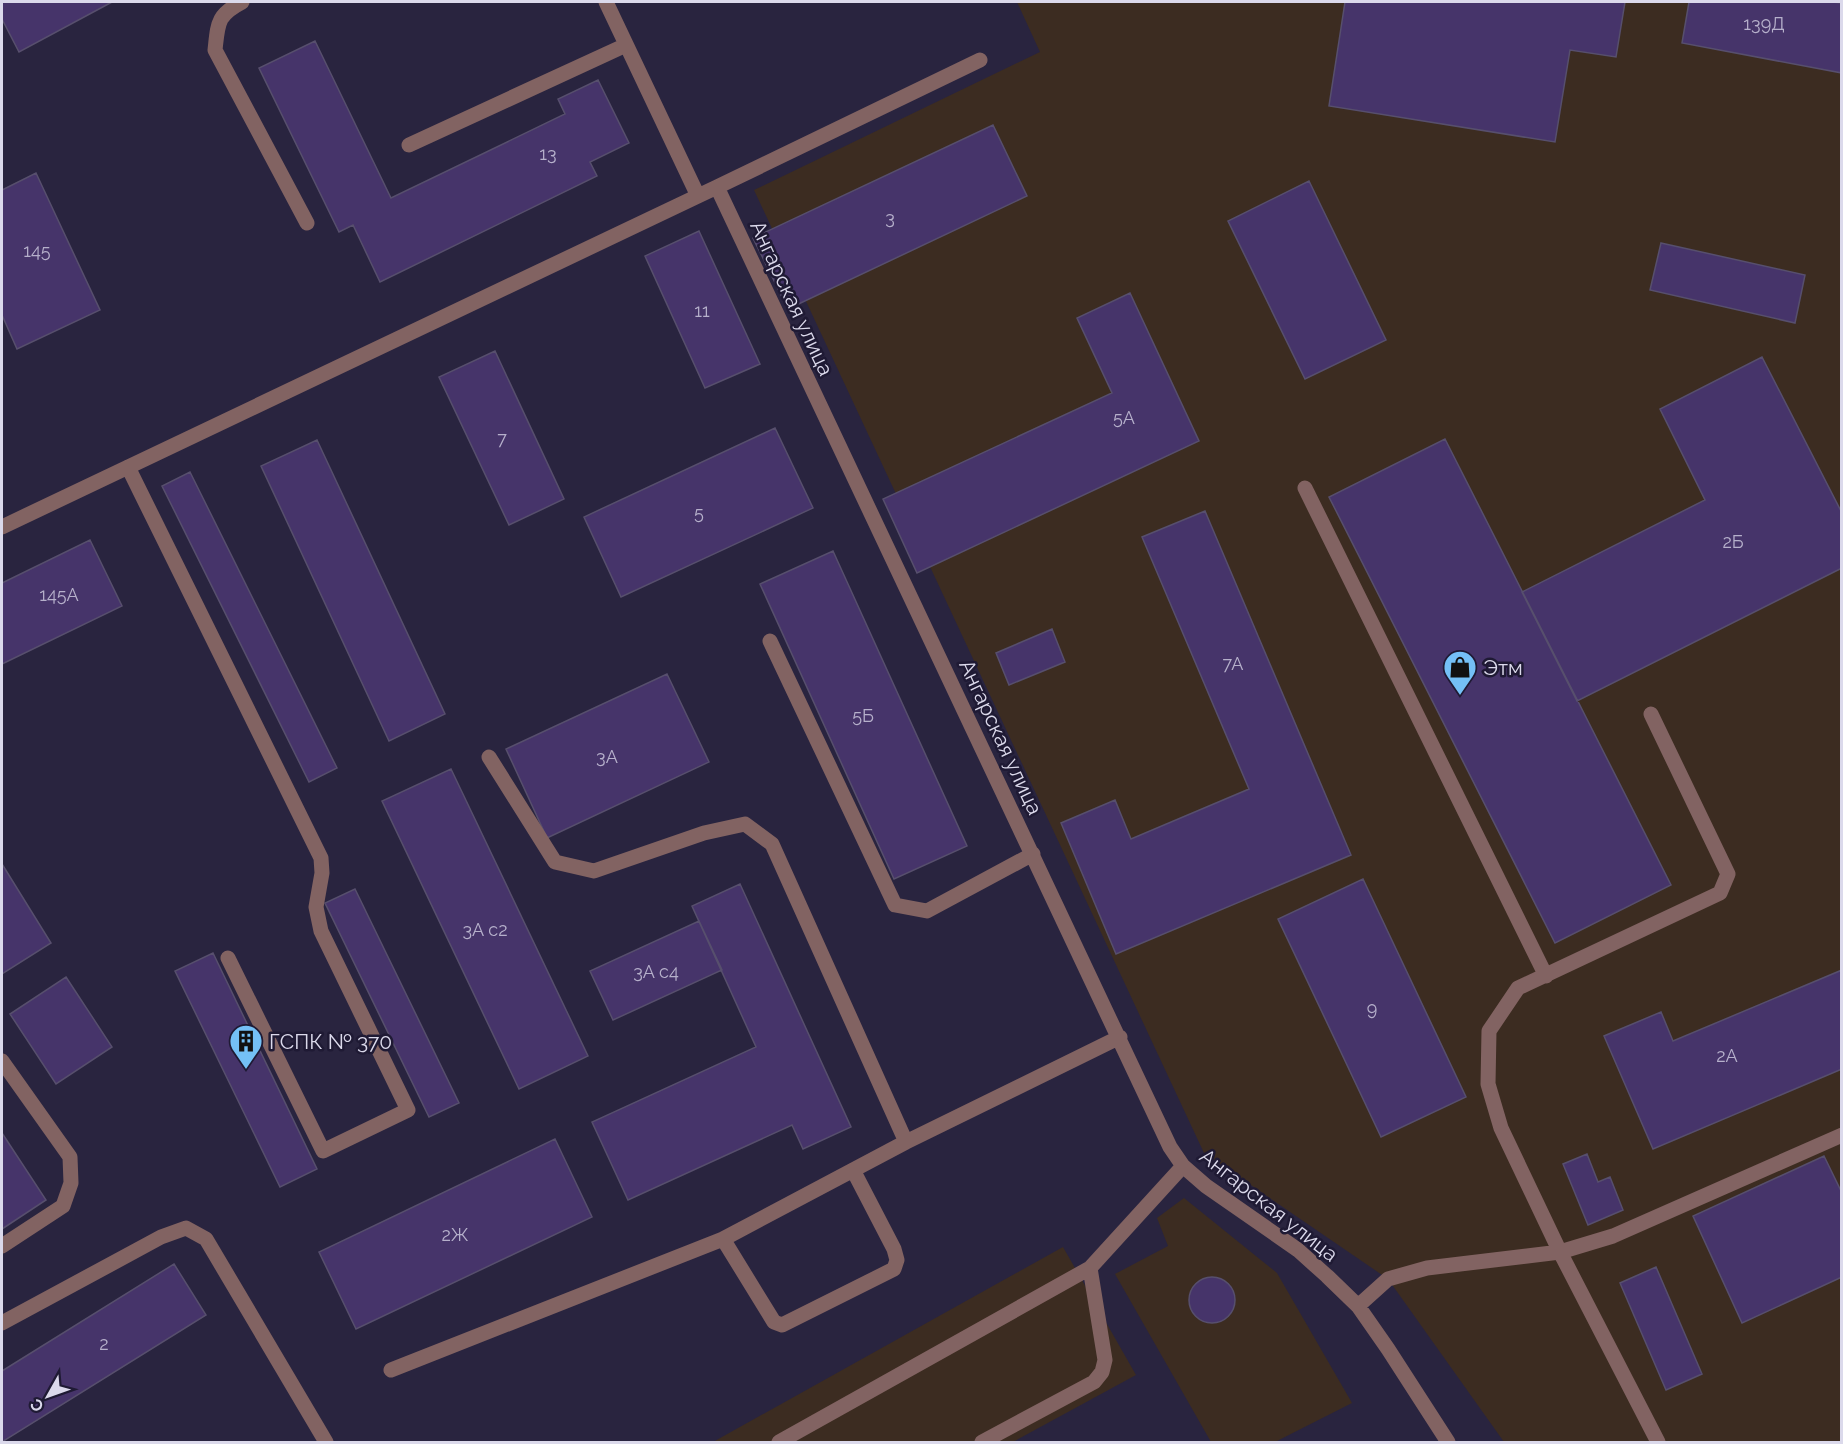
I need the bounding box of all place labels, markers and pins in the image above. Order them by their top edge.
shop icon: Этм [1442,649,1478,696]
place label: Этм [1483,655,1523,680]
building icon: ГСПК № 370 [228,1023,264,1070]
place label: ГСПК № 370 [269,1029,392,1054]

